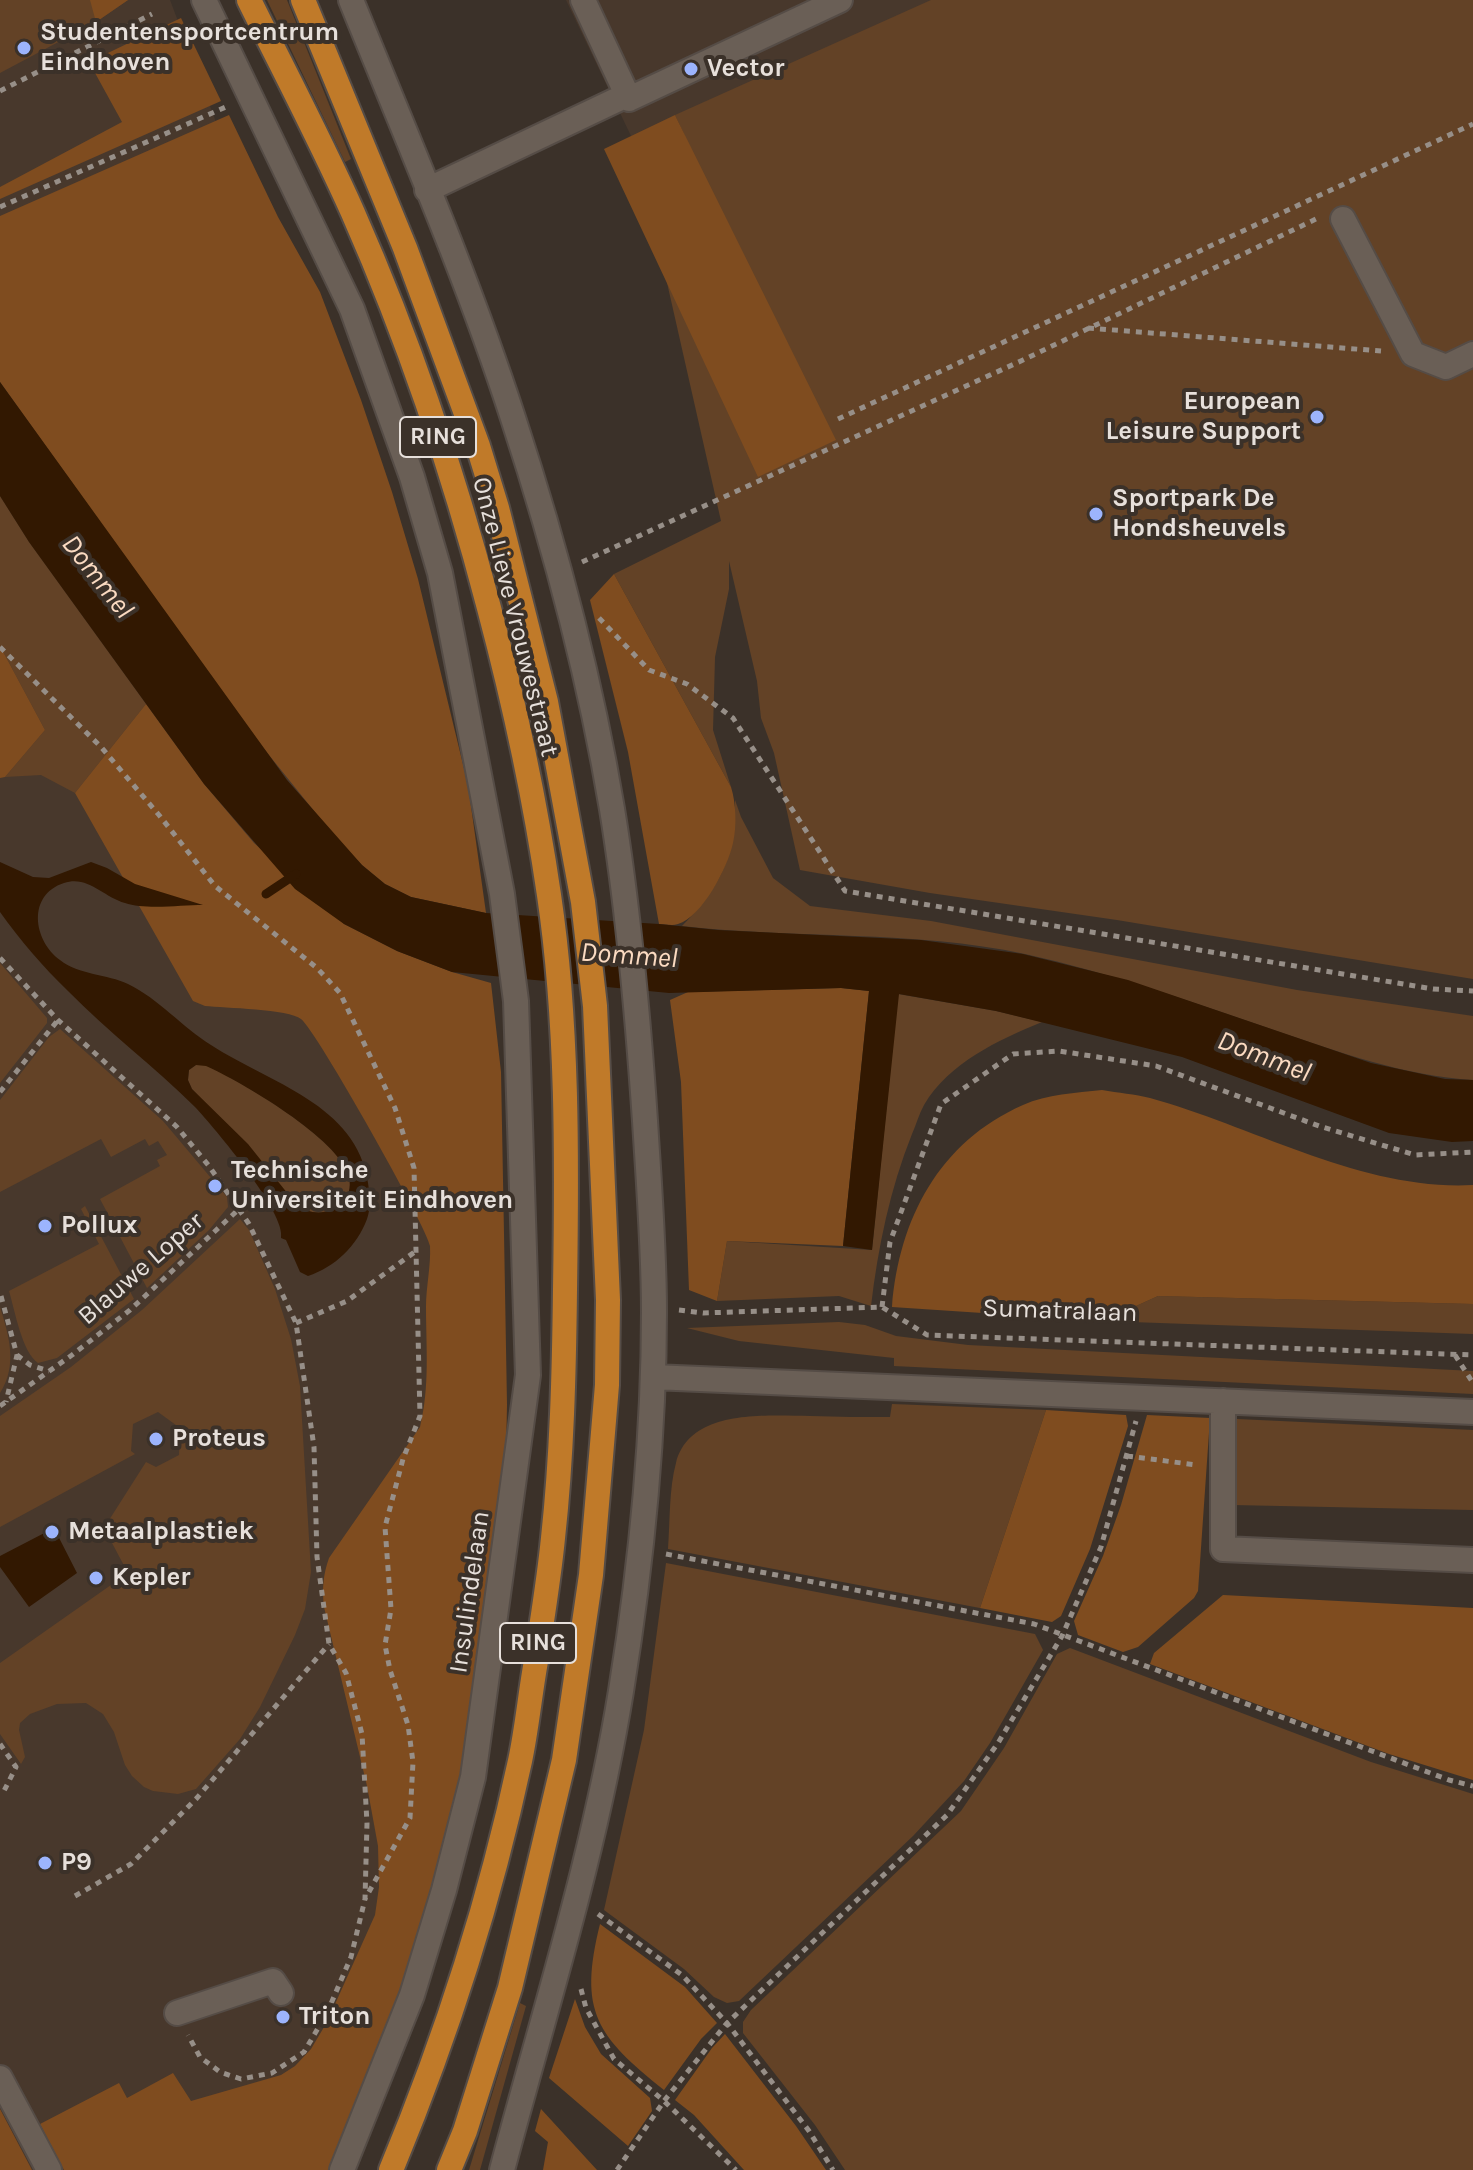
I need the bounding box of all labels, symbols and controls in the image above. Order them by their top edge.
place label: Studentensportcentrum Eindhoven [40,17,339,78]
marker: Studentensportcentrum Eindhoven [15,39,33,57]
place label: Vector [707,53,784,85]
marker: Vector [682,60,700,78]
place label: European Leisure Support [1105,386,1301,448]
marker: European Leisure Support [1308,408,1326,426]
road number: RING [400,417,476,457]
street label: Onze Lieve Vrouwestraat [465,474,565,760]
place label: Sportpark De Hondsheuvels [1112,483,1286,544]
marker: Sportpark De Hondsheuvels [1087,505,1105,523]
water label: Dommel [54,528,140,626]
water label: Dommel [579,936,679,976]
water label: Dommel [1212,1024,1316,1090]
place label: Technische Universiteit Eindhoven [231,1155,513,1216]
marker: Technische Universiteit Eindhoven [206,1177,224,1195]
street label: Blauwe Loper [72,1206,210,1332]
place label: Pollux [61,1210,137,1242]
marker: Pollux [36,1217,54,1235]
street label: Sumatralaan [982,1293,1138,1329]
place label: Proteus [172,1423,266,1455]
marker: Proteus [147,1430,165,1448]
street label: Insulindelaan [443,1509,497,1675]
place label: Metaalplastiek [68,1516,254,1548]
marker: Metaalplastiek [43,1523,61,1541]
place label: Kepler [112,1562,191,1594]
marker: Kepler [87,1569,105,1587]
road number: RING [500,1623,576,1663]
place label: P9 [61,1847,92,1879]
marker: P9 [36,1854,54,1872]
place label: Triton [299,2001,371,2033]
marker: Triton [274,2008,292,2026]

